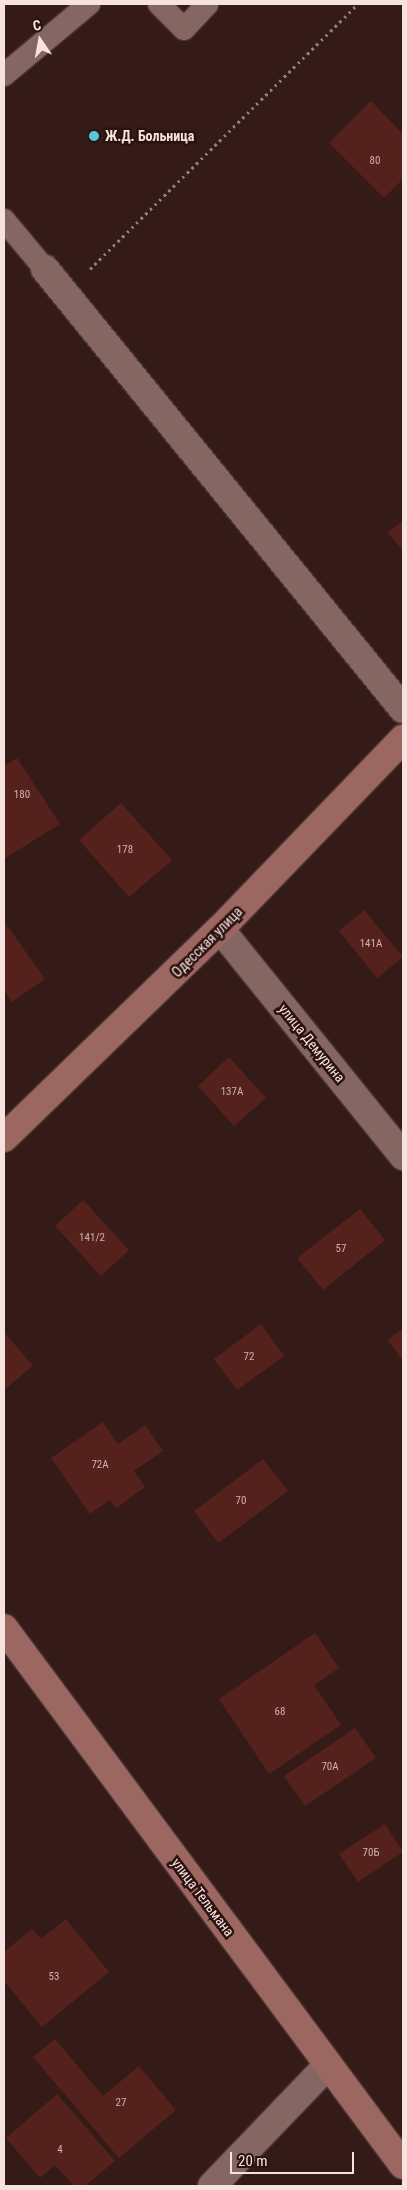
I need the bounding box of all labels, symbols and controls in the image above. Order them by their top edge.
north arrow [15,15,65,65]
text: С [31,17,42,34]
place label: Ж.Д. Больница [105,128,194,144]
marker: Ж.Д. Больница [87,129,101,143]
house number: 80 [370,154,380,168]
house number: 180 [14,788,30,802]
house number: 178 [117,843,133,857]
street label: Одесская улица [168,903,246,981]
house number: 141А [360,937,382,951]
street label: улица Демурина [275,1001,349,1085]
house number: 137А [221,1085,243,1099]
house number: 141/2 [79,1231,105,1245]
house number: 57 [336,1242,346,1256]
house number: 72 [244,1350,254,1364]
house number: 72А [91,1458,109,1472]
house number: 70 [236,1494,246,1508]
house number: 68 [275,1705,285,1719]
house number: 70А [321,1760,339,1774]
house number: 70Б [363,1846,379,1860]
street label: улица Тельмана [168,1855,238,1939]
house number: 53 [49,1970,59,1984]
house number: 27 [116,2096,126,2110]
scale bar [232,2142,356,2174]
house number: 4 [57,2143,63,2157]
text: 20 m [238,2152,268,2170]

